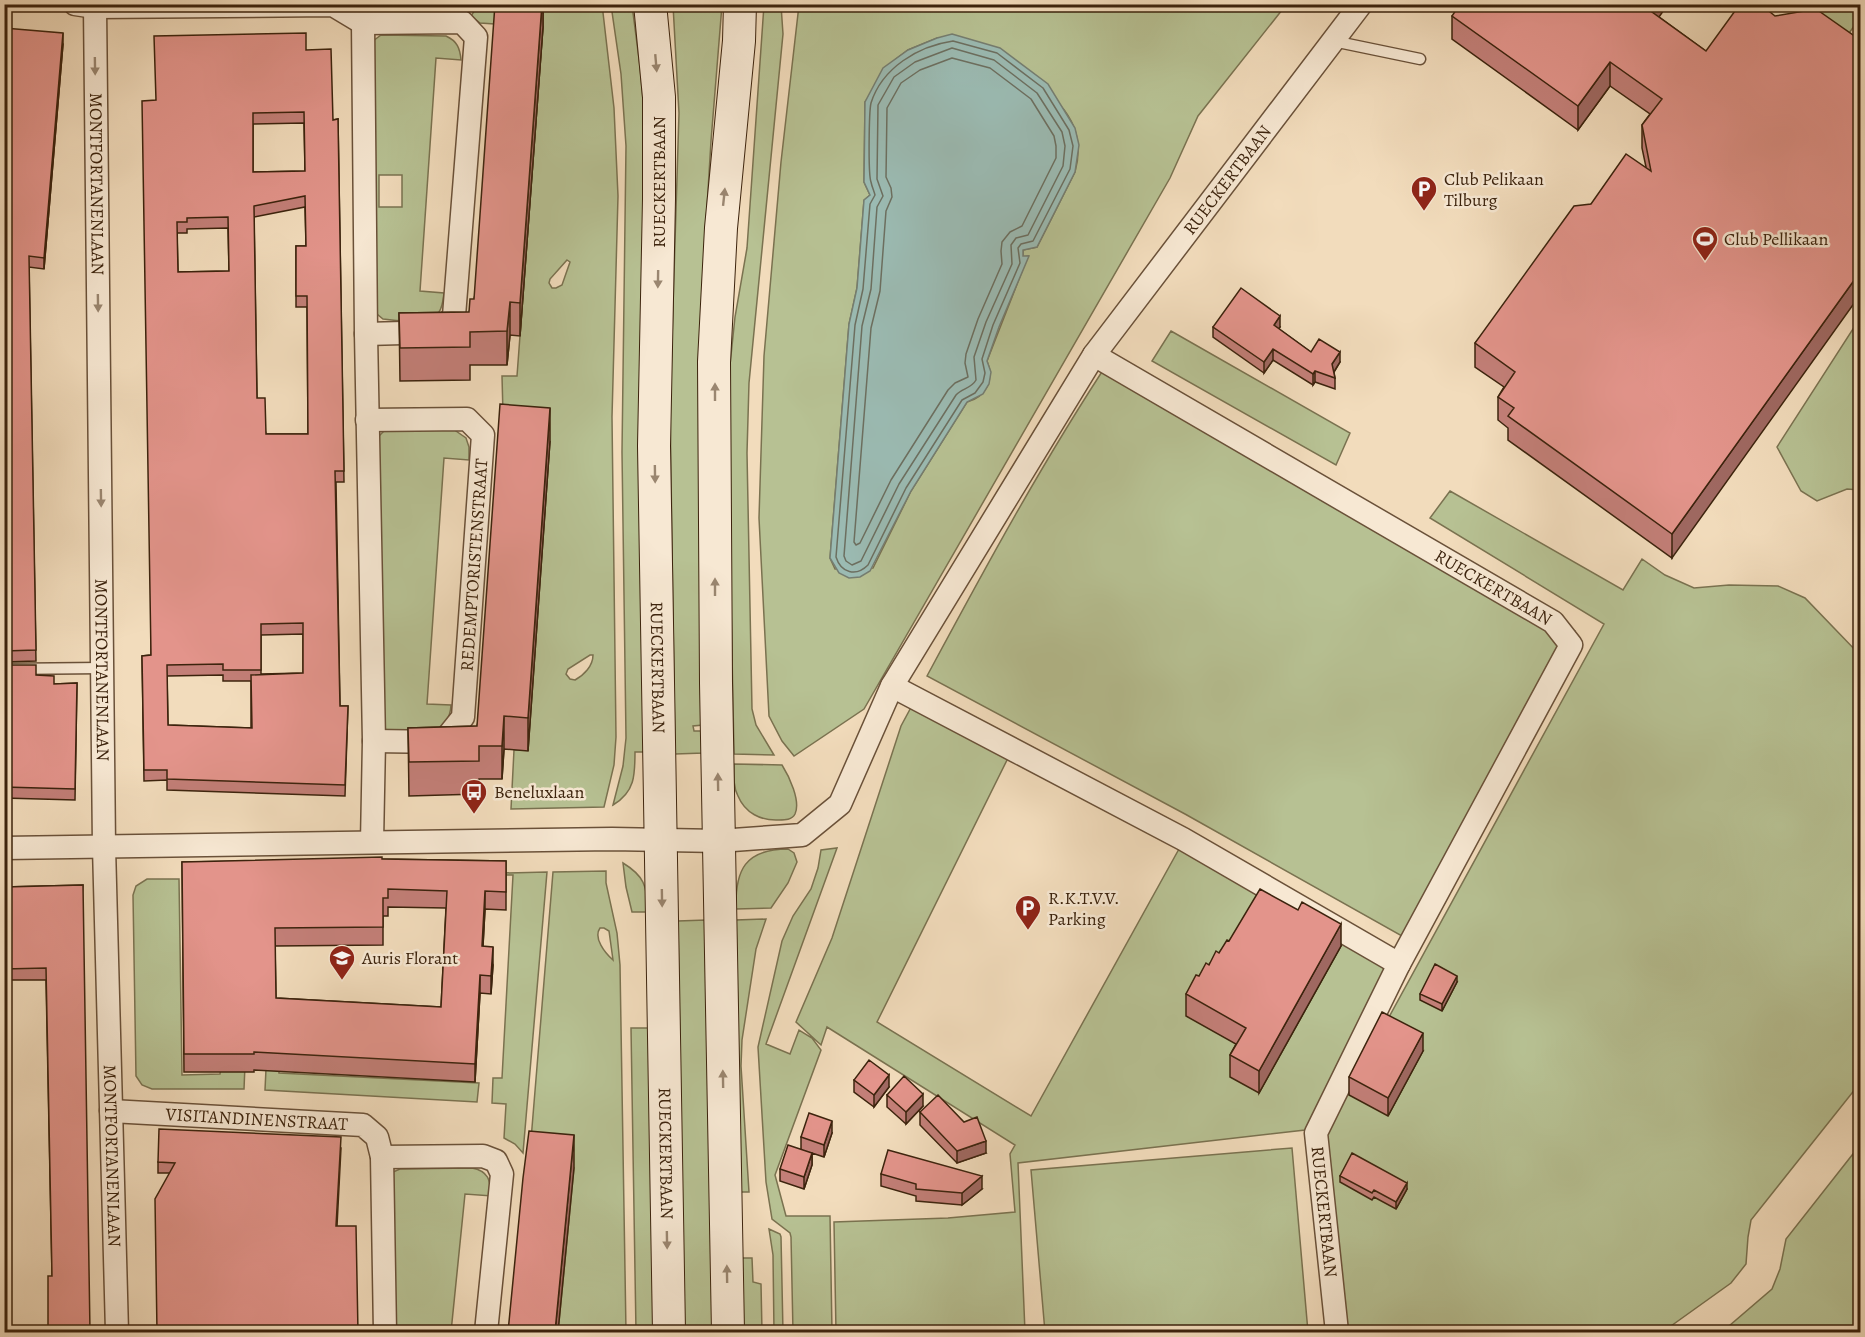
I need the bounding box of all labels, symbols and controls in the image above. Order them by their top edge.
one-way arrow [651,53,661,72]
one-way arrow [91,56,100,75]
street label: MONTFORTANENLAAN [84,93,110,275]
street label: RUECKERTBAAN [647,116,671,248]
street label: RUECKERTBAAN [1178,120,1277,240]
place label: Club Pelikaan Tilburg [1444,167,1544,212]
parking icon: Club Pelikaan Tilburg [1409,174,1439,212]
one-way arrow [719,188,729,207]
sports icon: Club Pellikaan [1690,224,1720,262]
place label: Club Pellikaan [1724,227,1828,251]
one-way arrow [653,269,662,288]
one-way arrow [93,293,103,312]
one-way arrow [710,383,719,402]
street label: REDEMPTORISTENSTRAAT [455,458,493,672]
one-way arrow [650,464,659,483]
one-way arrow [96,488,105,507]
street label: RUECKERTBAAN [1430,544,1556,631]
one-way arrow [711,578,720,597]
street label: MONTFORTANENLAAN [89,579,115,761]
street label: RUECKERTBAAN [645,601,671,734]
one-way arrow [713,773,723,792]
bus stop icon: Beneluxlaan [459,777,489,815]
place label: Beneluxlaan [494,780,584,804]
place label: R.K.T.V.V. Parking [1048,886,1119,931]
one-way arrow [657,889,666,908]
parking icon: R.K.T.V.V. Parking [1013,893,1043,931]
school or university icon: Auris Florant [327,943,357,981]
place label: Auris Florant [361,946,458,970]
street label: MONTFORTANENLAAN [98,1064,127,1247]
one-way arrow [718,1070,728,1089]
street label: RUECKERTBAAN [653,1087,679,1220]
street label: VISITANDINENSTRAAT [164,1102,349,1136]
street label: RUECKERTBAAN [1305,1145,1343,1279]
one-way arrow [663,1231,672,1250]
one-way arrow [722,1265,731,1284]

